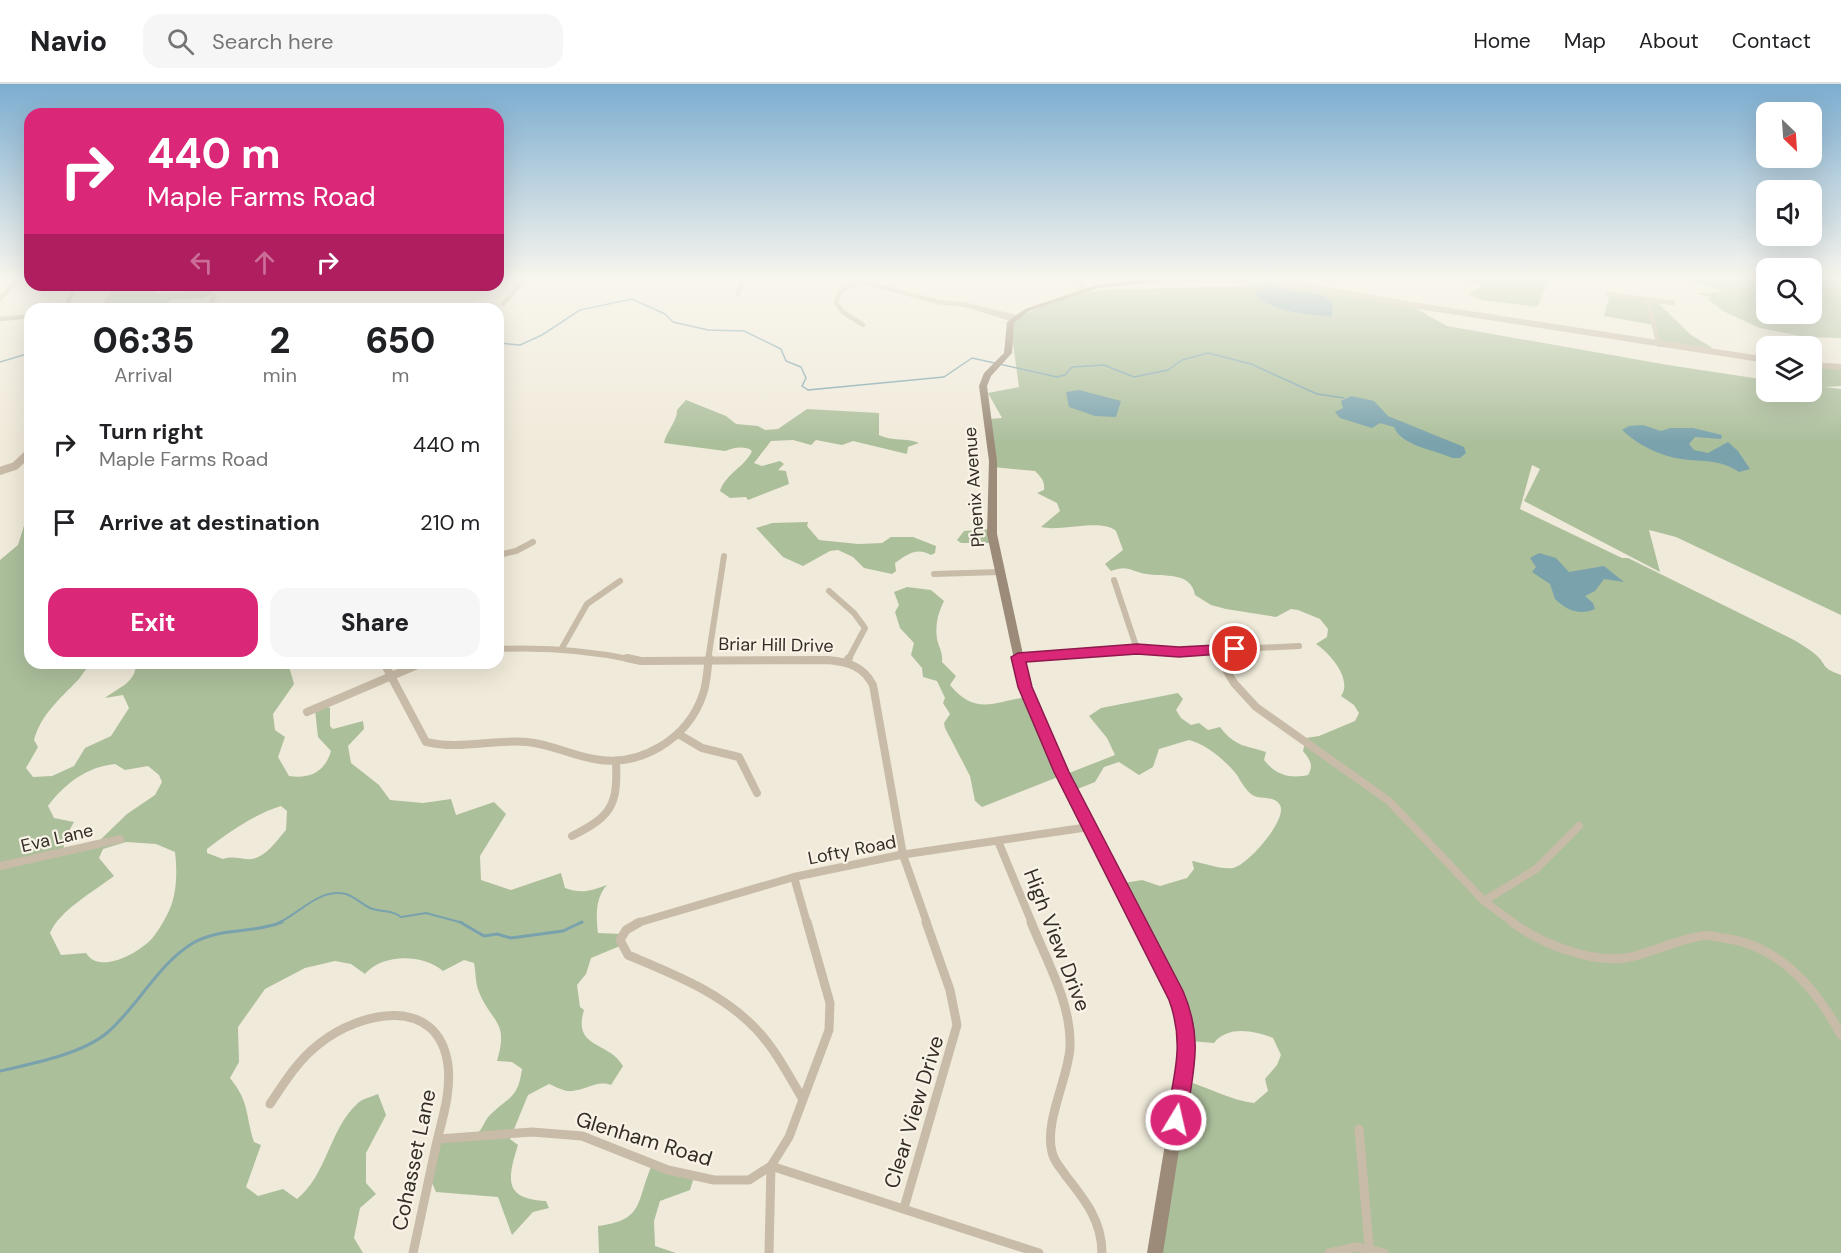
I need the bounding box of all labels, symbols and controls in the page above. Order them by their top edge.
search box [143,14,563,68]
text: Navio [30,23,107,60]
icon: search [164,25,197,58]
text: Search here [212,27,333,56]
text: Home [1473,27,1531,55]
text: Map [1564,27,1606,55]
text: About [1639,27,1699,55]
text: Contact [1732,27,1811,55]
north arrow [1756,102,1822,168]
map controls [1756,102,1822,402]
text: 440 m [147,126,281,181]
icon: right [48,132,126,210]
text: Maple Farms Road [147,179,376,214]
button: sound [1756,180,1822,246]
icon: left [185,246,218,279]
icon: ahead [248,246,281,279]
icon: right [311,246,344,279]
button: search [1756,258,1822,324]
text: 06:35 [93,317,194,364]
text: 2 [269,317,290,364]
text: 650 [365,317,435,364]
button: layers [1756,336,1822,402]
text: Arrival [114,362,173,388]
text: min [263,362,297,388]
text: m [392,362,409,388]
text: Turn right [99,417,204,446]
street label: Phenix Avenue [958,426,990,548]
icon: right [48,428,81,461]
text: 440 m [413,430,480,459]
text: Maple Farms Road [99,446,268,472]
icon: arrive [48,506,81,539]
text: Arrive at destination [99,508,320,537]
text: 210 m [420,508,480,537]
button: Exit [48,588,258,657]
button: Share [270,588,480,657]
pin [1209,623,1260,674]
street label: Briar Hill Drive [718,632,834,658]
icon: arrive [1218,632,1251,665]
street label: Eva Lane [18,818,96,858]
street label: Lofty Road [806,830,898,870]
street label: High View Drive [1017,865,1097,1015]
street label: Clear View Drive [877,1032,951,1192]
street label: Cohasset Lane [385,1087,443,1233]
position arrow [1144,1088,1208,1152]
street label: Glenham Road [572,1105,716,1173]

